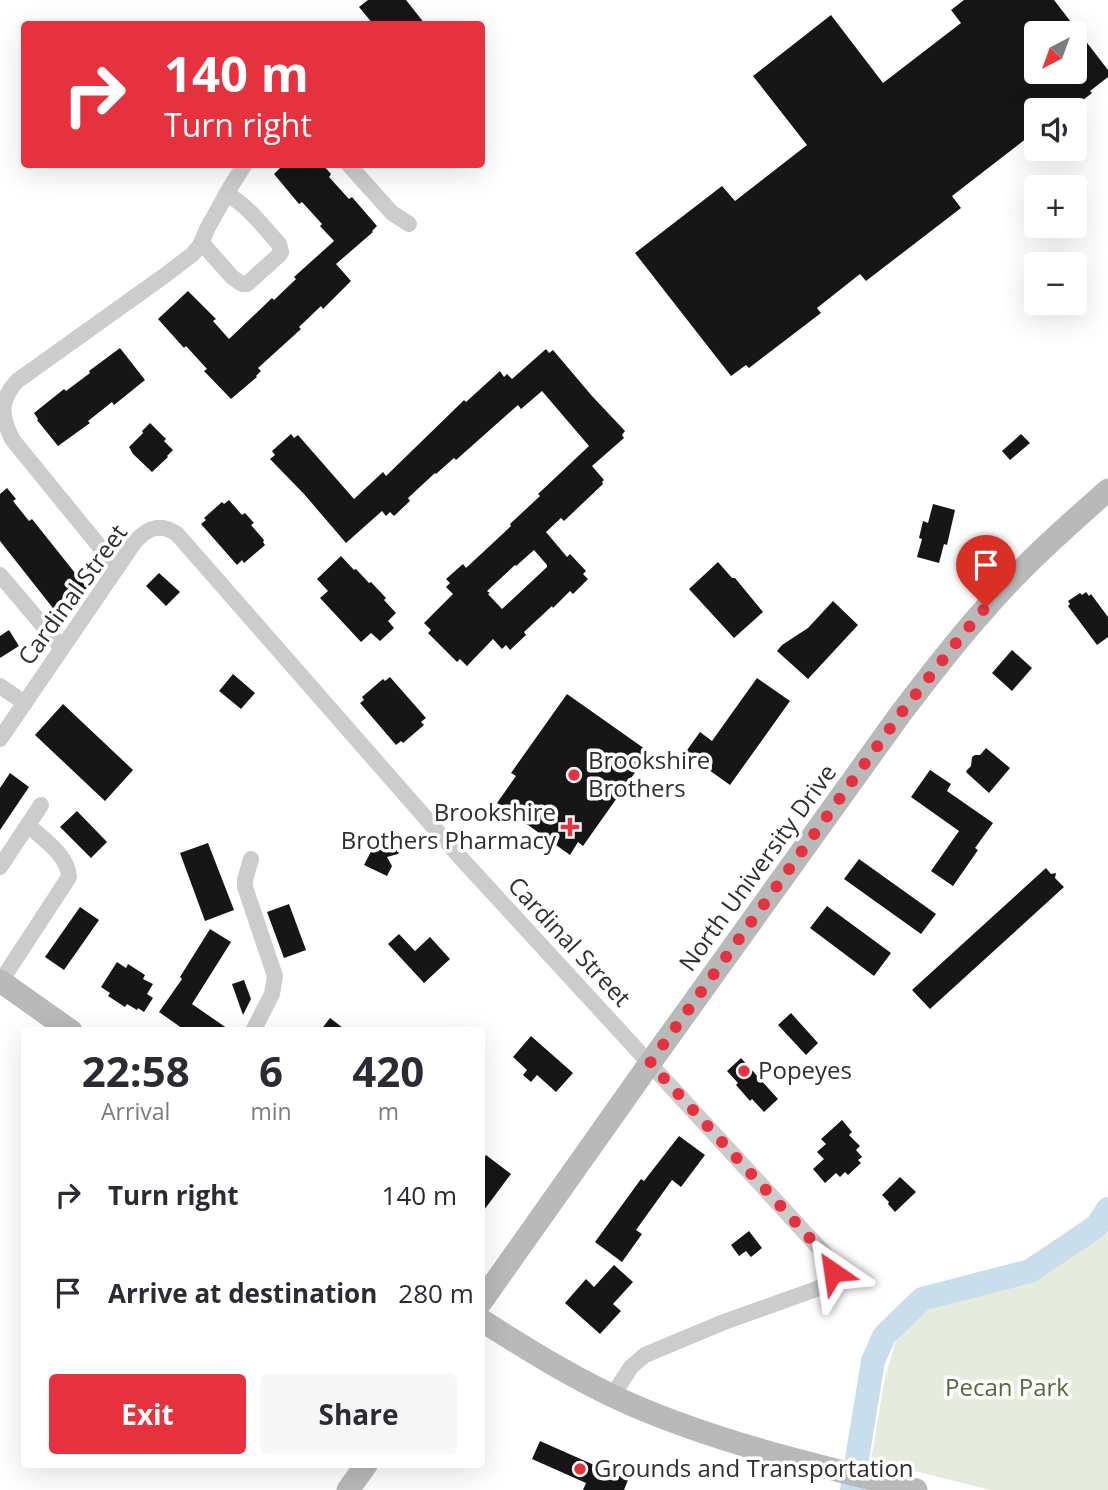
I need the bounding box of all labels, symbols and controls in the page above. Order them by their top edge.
north arrow [1024,21,1087,84]
map controls [1024,21,1087,315]
text: 140 m [164,40,309,106]
icon: right [49,49,140,140]
button: sound [1024,98,1087,161]
text: Turn right [164,103,312,146]
button: + [1024,175,1087,238]
button: − [1024,252,1087,315]
street label: Cardinal Street [10,517,134,671]
pin [956,535,1016,607]
icon: arrive [967,546,1005,584]
place label: Brookshire Brothers [588,743,710,804]
street label: North University Drive [670,757,843,977]
marker: Brookshire Brothers [566,767,582,783]
place label: Brookshire Brothers Pharmacy [341,795,557,856]
marker: Brookshire Brothers Pharmacy [562,819,578,835]
street label: Cardinal Street [501,869,639,1013]
text: 22:58 [82,1042,190,1099]
text: 6 [259,1042,283,1099]
text: 420 [352,1042,424,1099]
place label: Popeyes [758,1053,852,1086]
marker: Popeyes [736,1063,752,1079]
text: Arrival [101,1095,170,1127]
text: min [250,1095,292,1127]
text: m [378,1095,399,1127]
icon: right [49,1176,87,1214]
text: Turn right [108,1177,239,1213]
text: 140 m [382,1177,457,1213]
position arrow [796,1235,870,1309]
icon: arrive [49,1274,87,1312]
text: Arrive at destination [108,1275,377,1311]
text: 280 m [398,1275,474,1311]
park label: Pecan Park [945,1370,1069,1403]
button: Exit [49,1374,246,1454]
button: Share [260,1374,457,1454]
place label: Grounds and Transportation [594,1451,914,1484]
marker: Grounds and Transportation [572,1461,588,1477]

